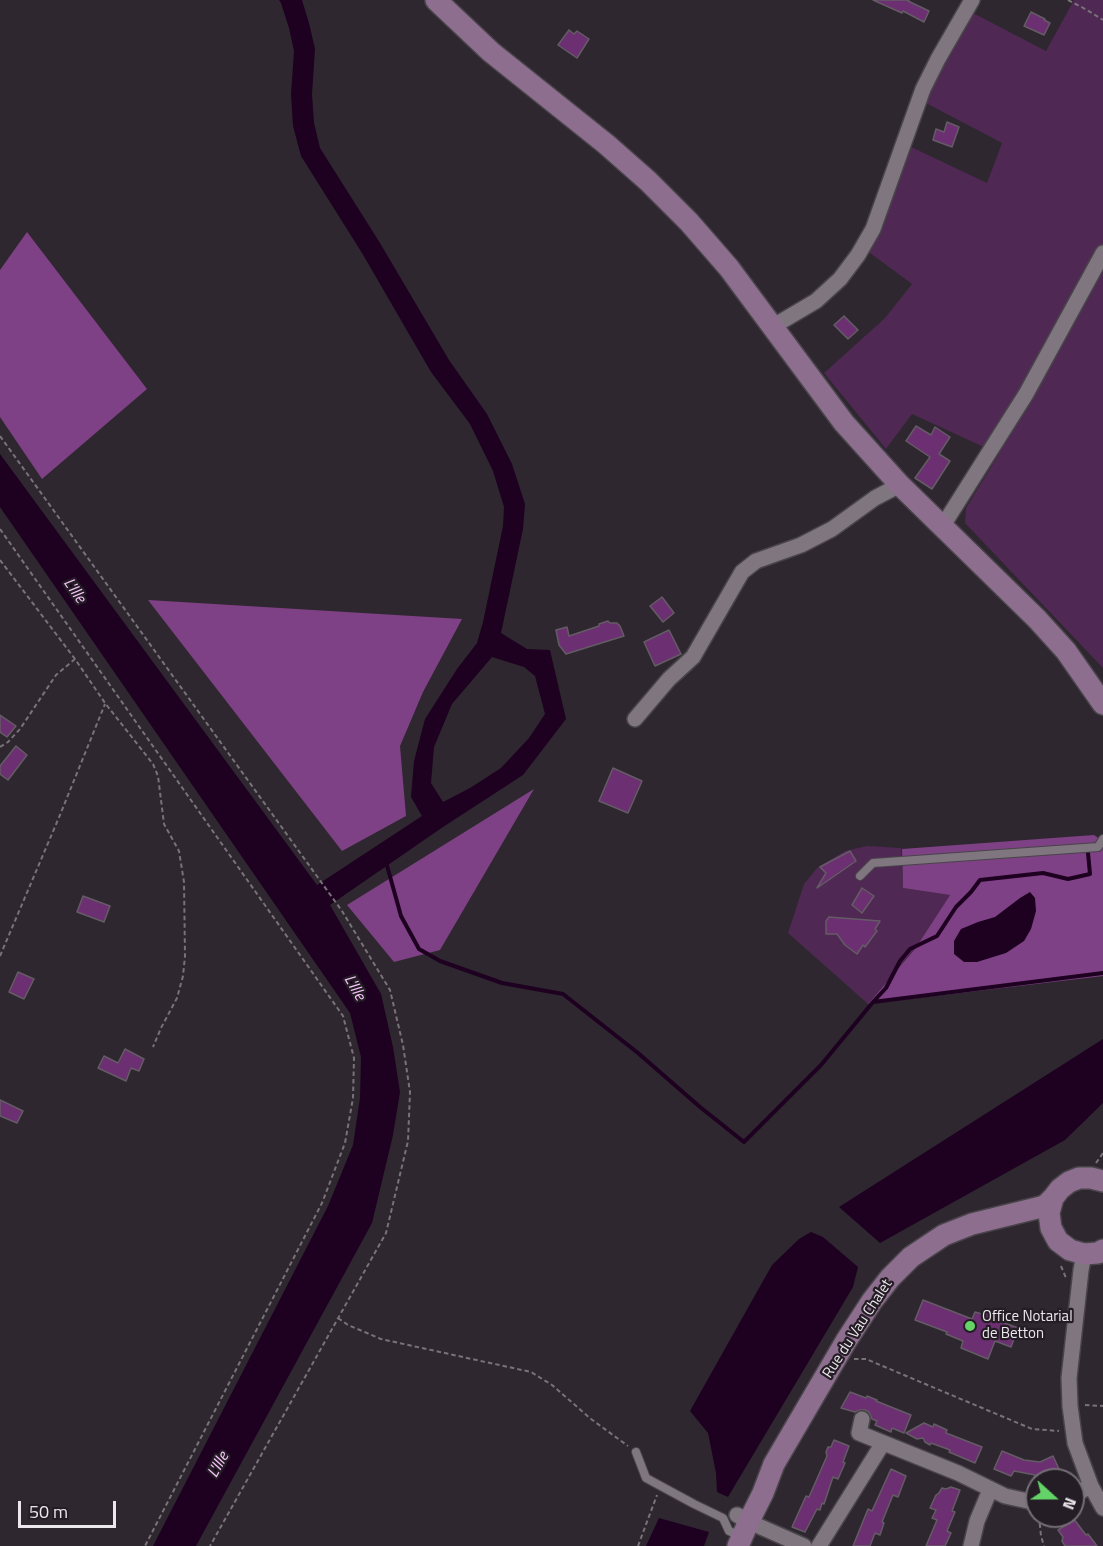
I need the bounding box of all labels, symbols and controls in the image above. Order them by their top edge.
water label: L'Ille [59,575,89,607]
water label: L'Ille [339,972,369,1004]
street label: Rue du Vau Chalet [819,1276,897,1382]
place label: Office Notarial de Betton [982,1308,1073,1343]
marker: Office Notarial de Betton [963,1319,977,1333]
water label: L'Ille [204,1449,234,1481]
north arrow [1025,1468,1085,1528]
scale bar [21,1489,118,1527]
text: N [1057,1494,1083,1513]
text: 50 m [29,1498,68,1525]

